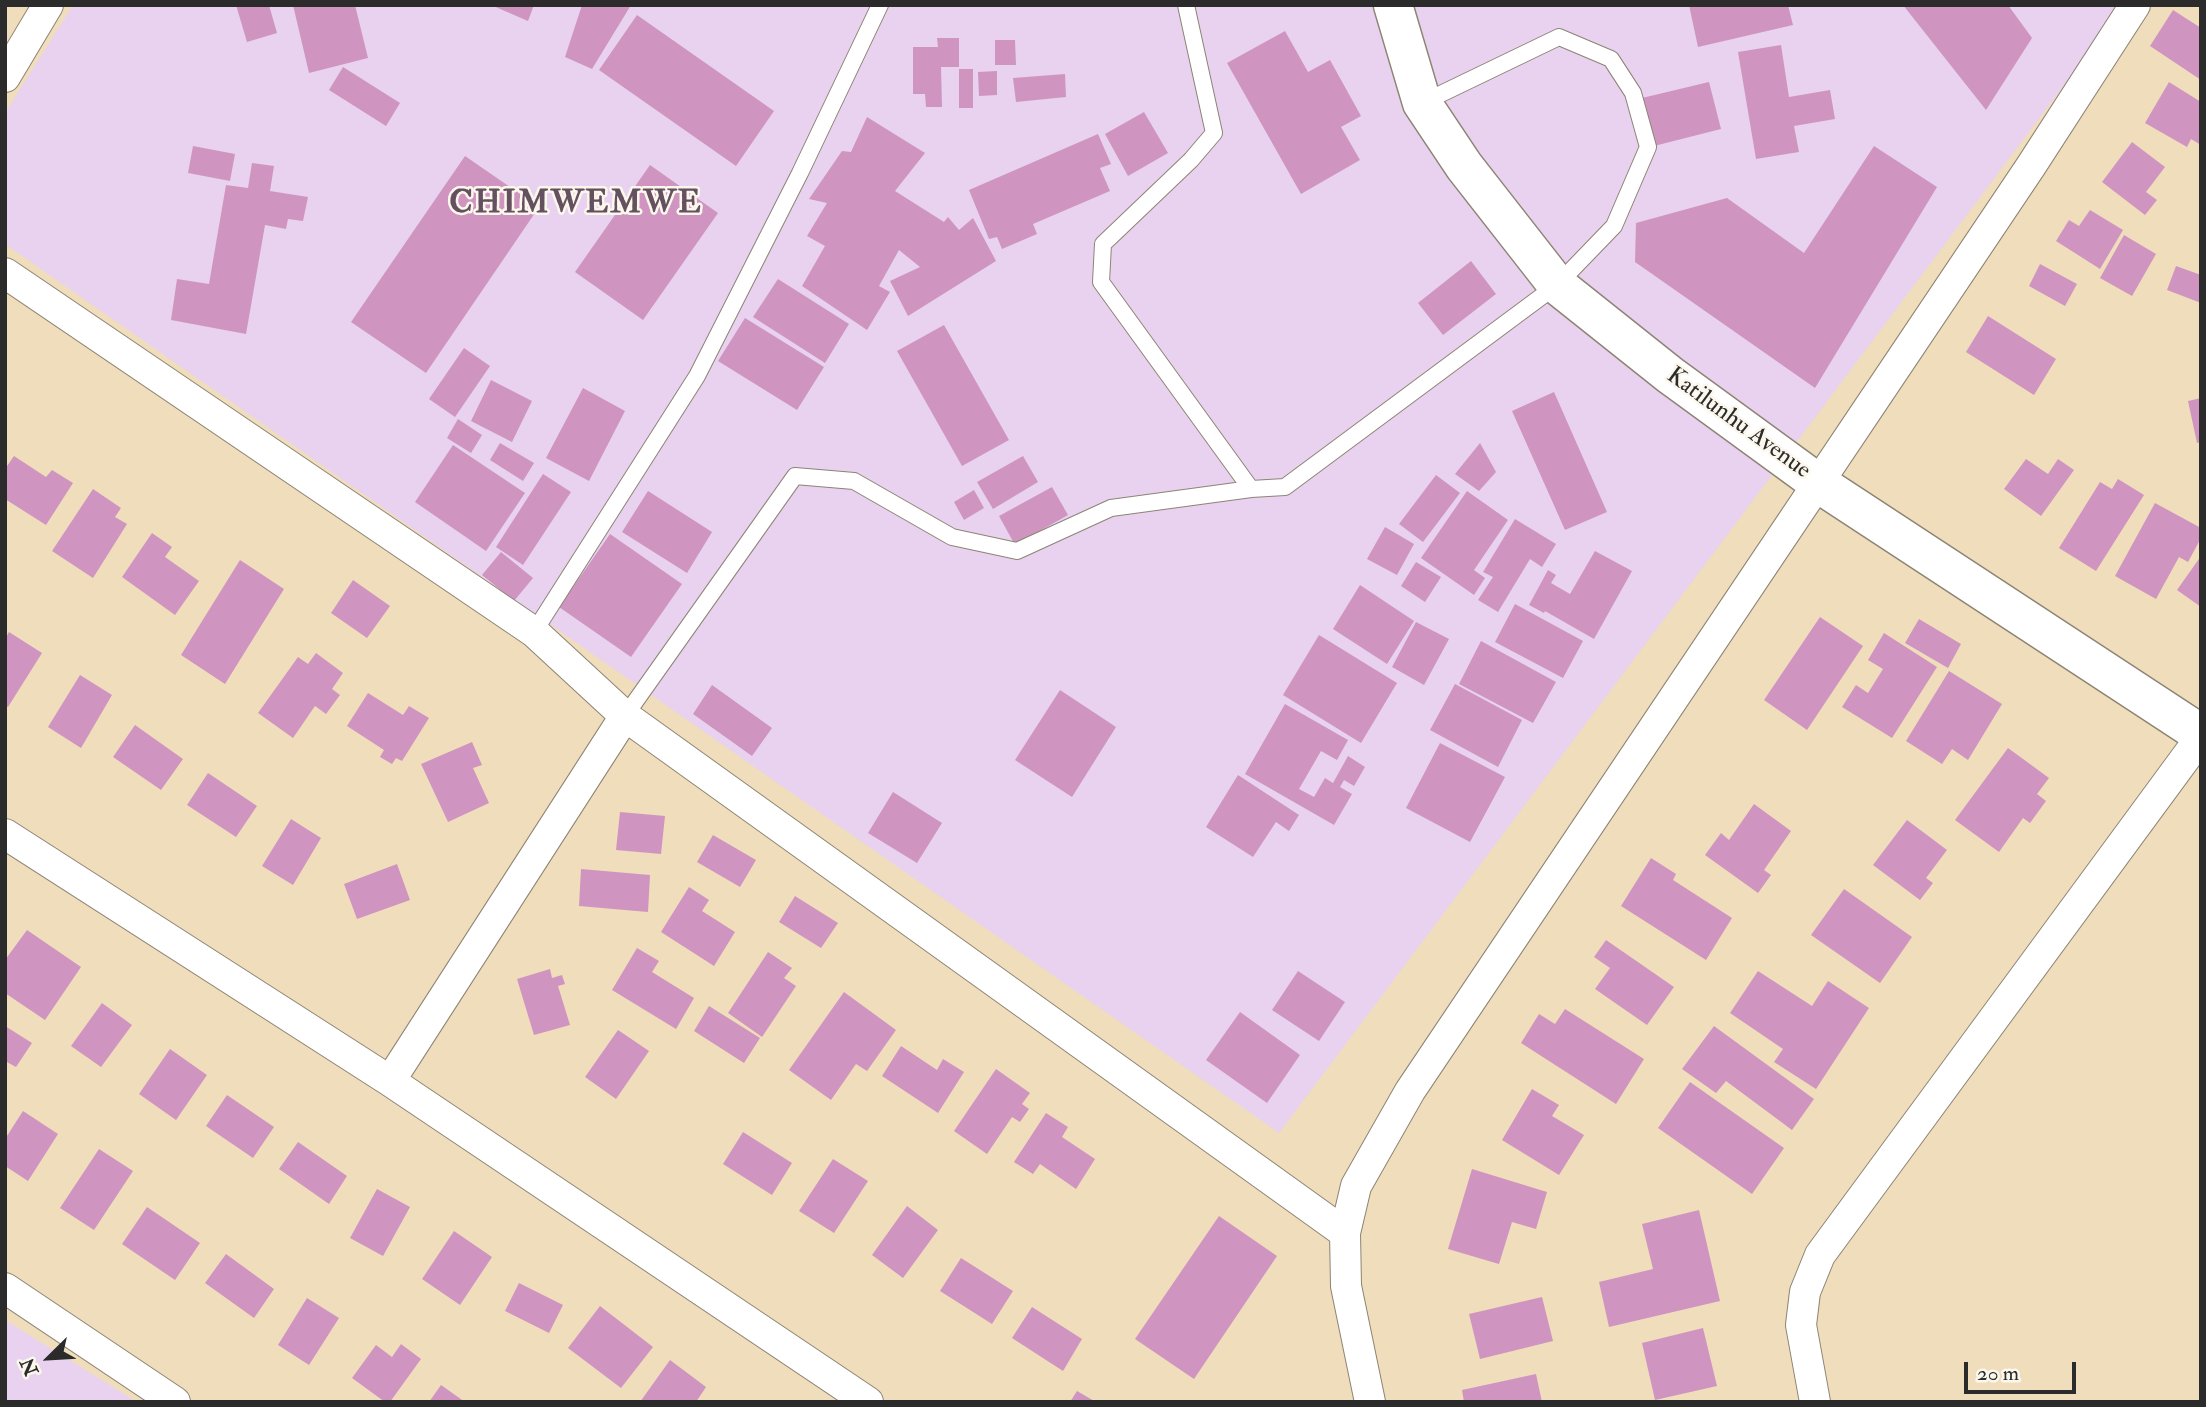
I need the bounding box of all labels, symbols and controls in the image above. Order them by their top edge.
district label: CHIMWEMWE [450,186,702,224]
street label: Katilunhu Avenue [1660,362,1816,486]
north arrow [14,1323,84,1393]
scale bar [1968,1348,2080,1392]
text: N [15,1354,44,1379]
text: 20 m [1977,1360,2019,1387]

